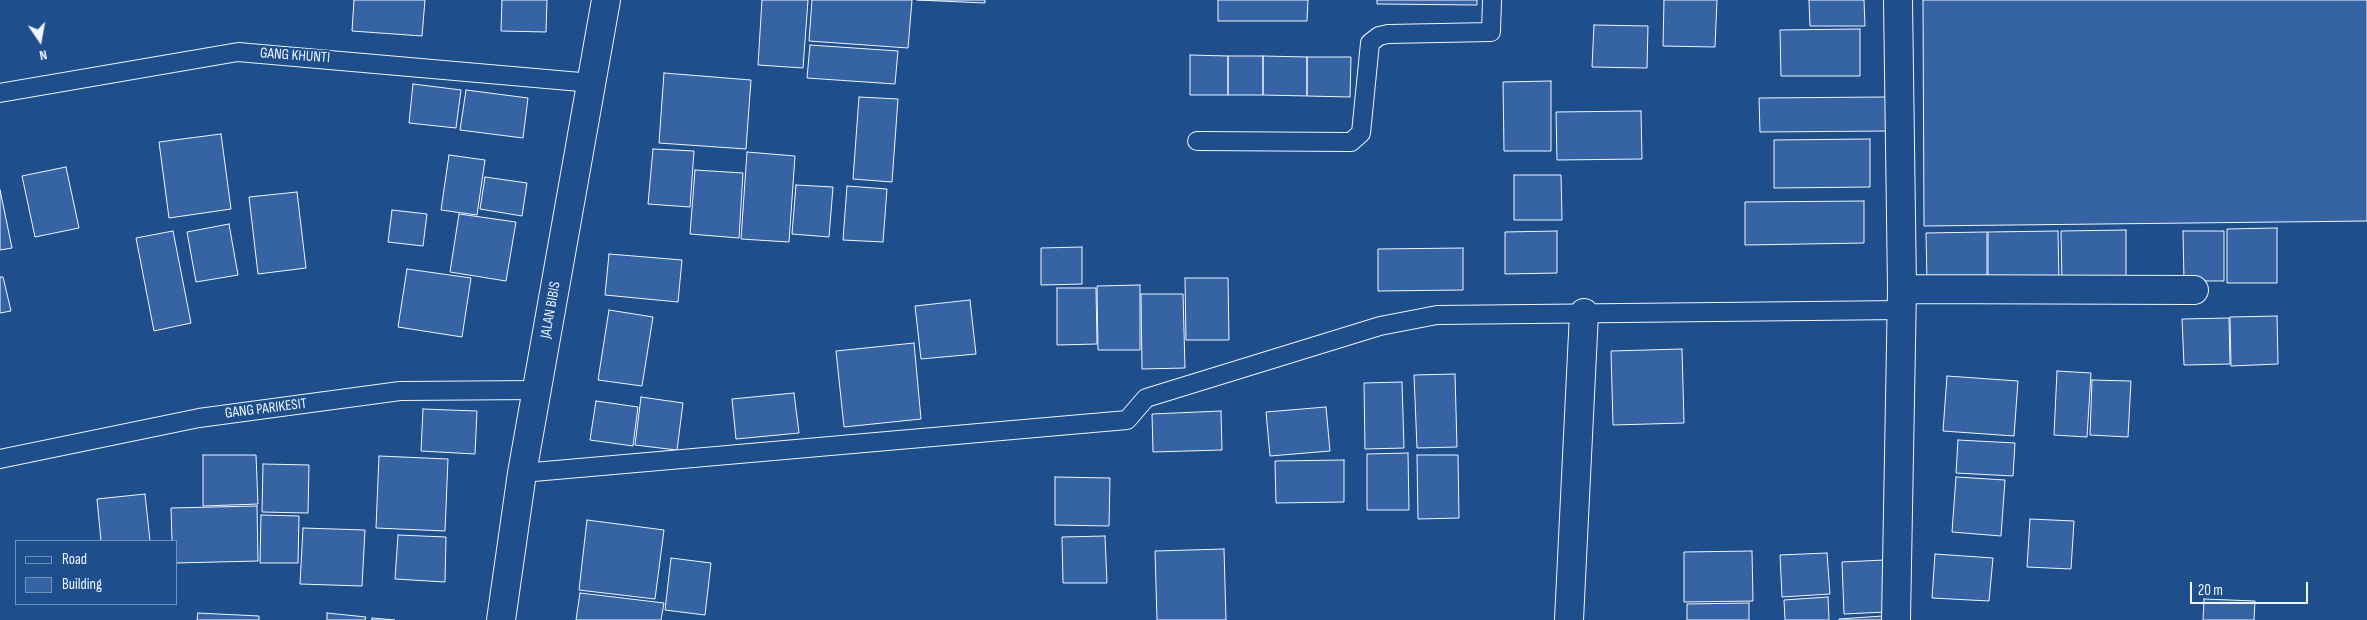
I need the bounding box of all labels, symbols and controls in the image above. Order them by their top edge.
north arrow [15,15,65,65]
street label: GANG KHUNTI [259,45,331,67]
text: N [38,46,49,64]
street label: JALAN BIBIS [537,280,565,340]
street label: GANG PARIKESIT [224,395,308,423]
legend [15,540,178,605]
text: Road [62,550,87,569]
scale bar [2192,572,2310,604]
text: Building [62,575,102,594]
text: 20 m [2198,581,2223,600]

